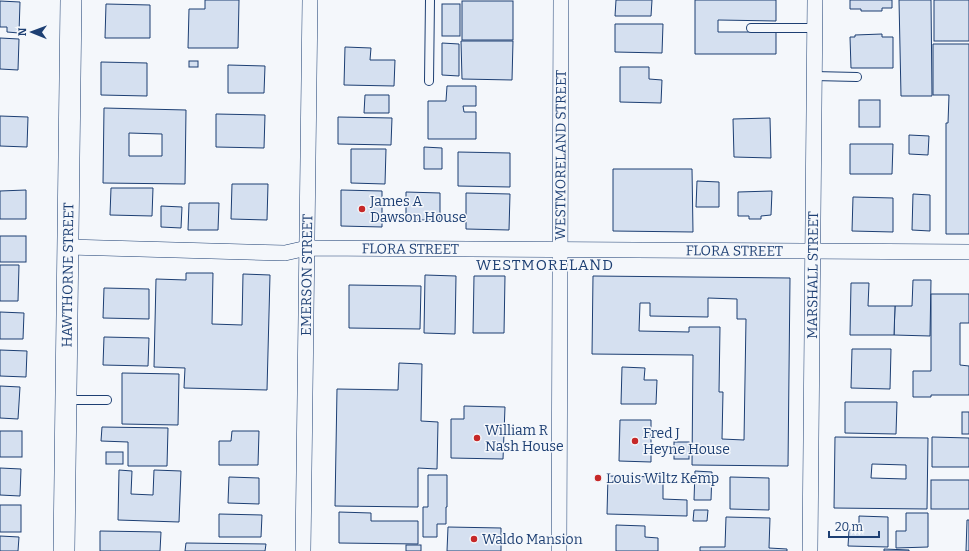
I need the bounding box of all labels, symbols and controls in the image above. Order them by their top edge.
north arrow [12,12,52,52]
text: N [16,27,29,36]
street label: WESTMORELAND STREET [552,70,570,240]
place label: James A Dawson House [369,193,466,226]
street label: HAWTHORNE STREET [59,202,77,348]
marker: James A Dawson House [357,204,367,214]
street label: MARSHALL STREET [804,211,822,339]
street label: EMERSON STREET [298,214,316,336]
street label: FLORA STREET [362,240,459,258]
street label: FLORA STREET [686,242,783,260]
district label: WESTMORELAND [476,256,614,274]
place label: William R Nash House [485,422,564,455]
place label: Fred J Heyne House [643,425,730,458]
marker: William R Nash House [472,433,482,443]
marker: Fred J Heyne House [630,436,640,446]
place label: Louis Wiltz Kemp [606,470,719,487]
marker: Louis Wiltz Kemp [593,473,603,483]
scale bar [829,513,879,539]
text: 20 m [835,520,864,534]
place label: Waldo Mansion [482,531,583,548]
marker: Waldo Mansion [469,534,479,544]

